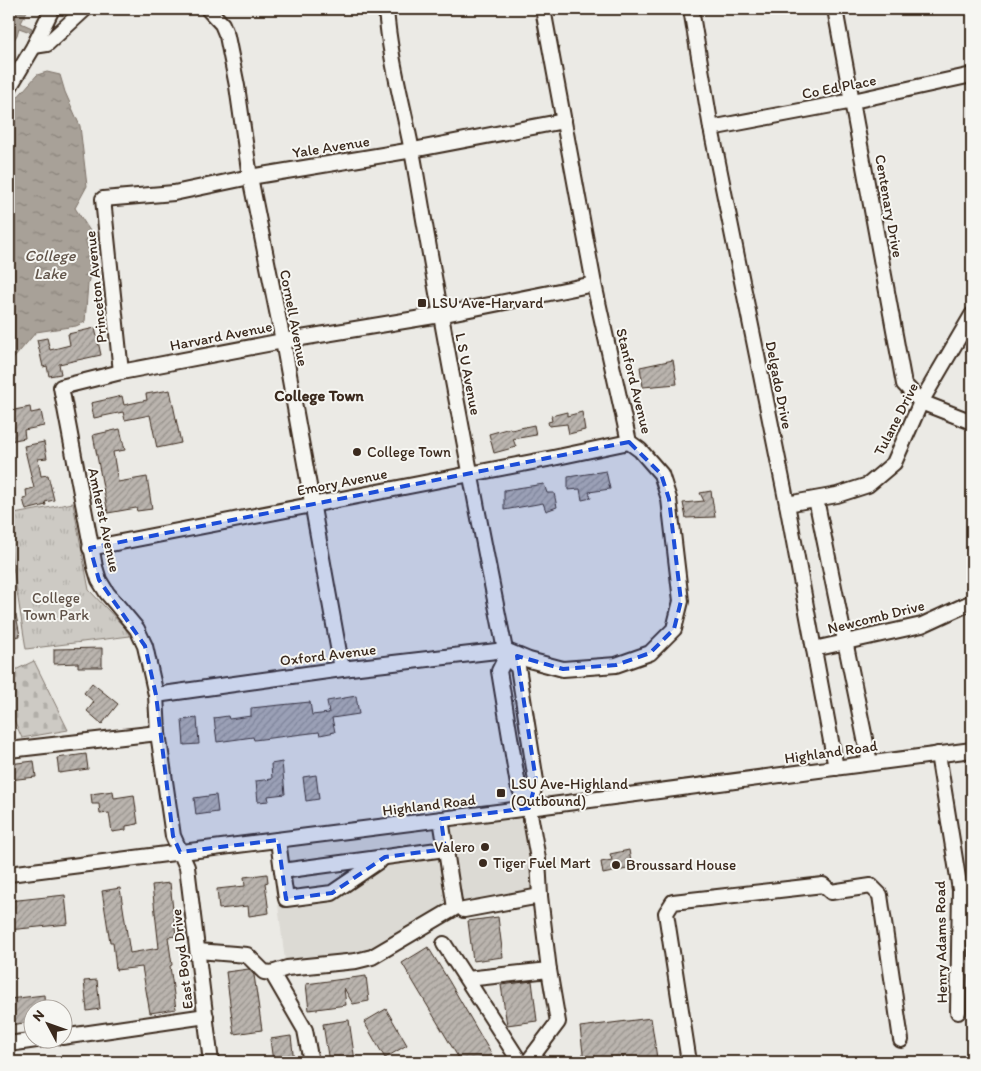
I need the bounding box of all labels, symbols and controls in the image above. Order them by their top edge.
street label: Co Ed Place [800,71,878,103]
street label: Yale Avenue [291,132,371,162]
street label: Centenary Drive [871,153,907,259]
street label: Princeton Avenue [81,230,111,344]
water label: College Lake [24,246,77,283]
street label: Cornell Avenue [276,268,312,368]
place label: LSU Ave-Harvard [432,294,543,312]
marker: LSU Ave-Harvard [416,297,428,309]
street label: Harvard Avenue [168,317,274,355]
street label: Stanford Avenue [612,326,656,436]
street label: L S U Avenue [451,331,485,417]
street label: Delgado Drive [762,339,796,431]
street label: Tulane Drive [870,379,922,459]
district label: College Town [274,386,364,406]
place label: College Town [367,443,451,461]
marker: College Town [351,446,363,458]
street label: Emory Avenue [295,464,389,500]
street label: Amherst Avenue [84,466,124,574]
park label: College Town Park [23,589,89,624]
street label: Newcomb Drive [826,596,926,638]
street label: Oxford Avenue [279,640,377,670]
street label: Highland Road [783,737,879,767]
place label: LSU Ave-Highland (Outbound) [511,775,628,810]
marker: LSU Ave-Highland (Outbound) [495,787,507,799]
street label: Highland Road [381,790,477,820]
place label: Valero [434,838,475,856]
marker: Valero [479,841,491,853]
place label: Tiger Fuel Mart [493,854,591,872]
place label: Broussard House [626,856,736,874]
marker: Tiger Fuel Mart [477,857,489,869]
marker: Broussard House [610,859,622,871]
street label: Henry Adams Road [931,880,951,1004]
street label: East Boyd Drive [167,908,197,1010]
north arrow [22,998,72,1048]
text: N [29,1007,48,1025]

